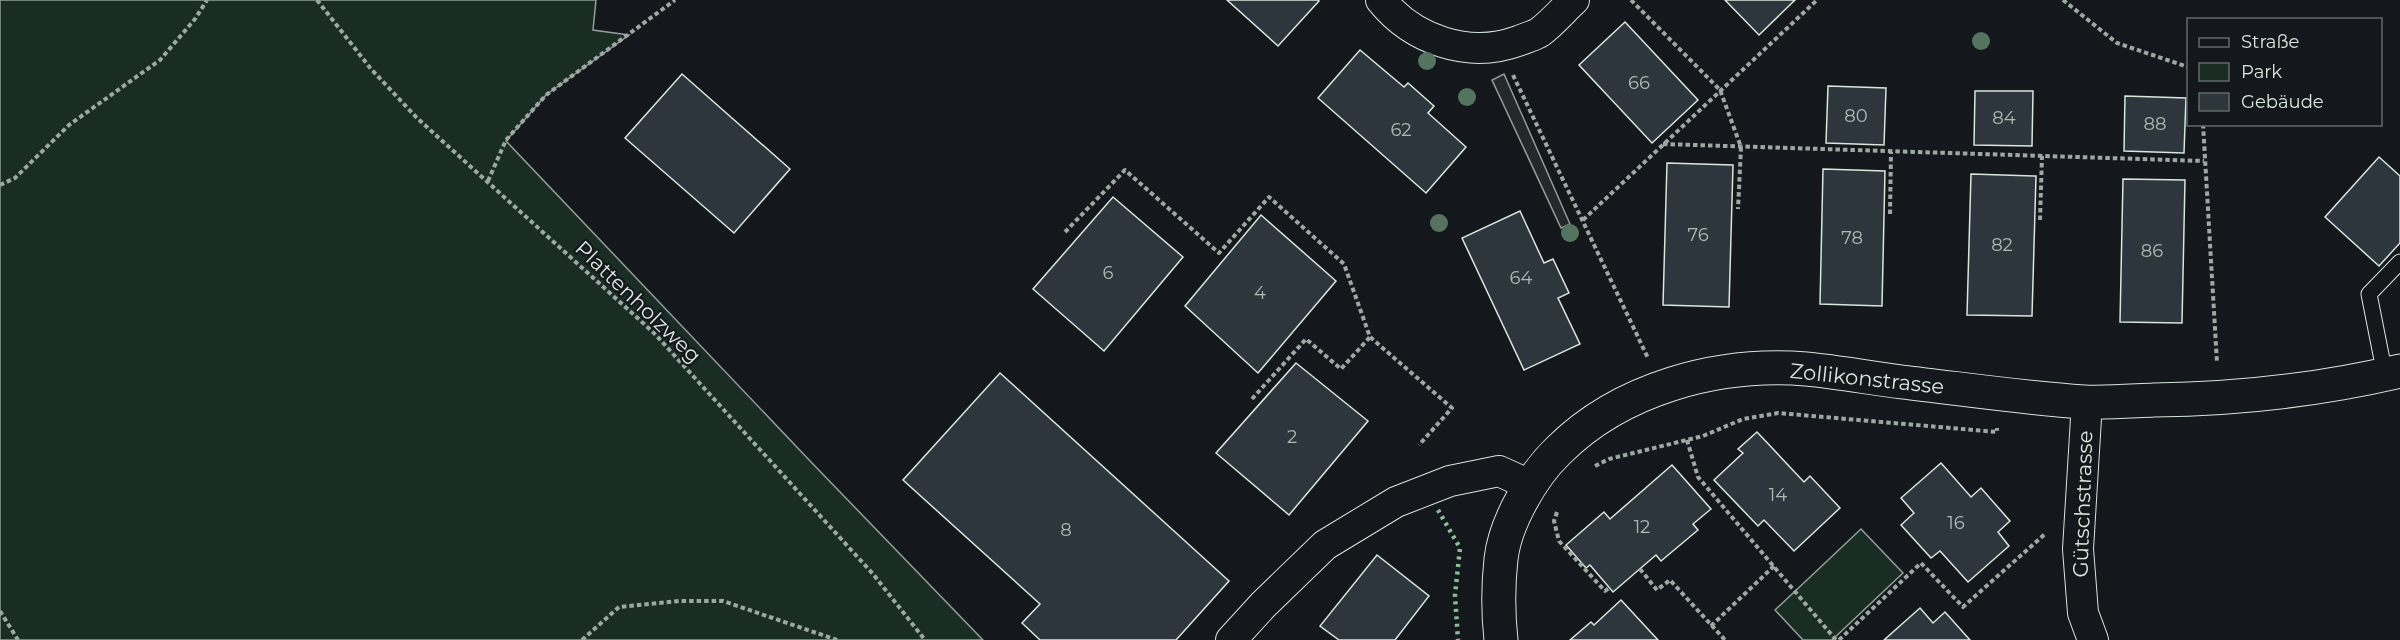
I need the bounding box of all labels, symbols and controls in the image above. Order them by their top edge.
legend [2187,18,2382,126]
text: Straße [2241,31,2300,53]
text: Park [2241,61,2282,83]
house number: 66 [1628,72,1650,94]
text: Gebäude [2241,91,2324,113]
house number: 80 [1844,105,1868,127]
house number: 84 [1992,107,2016,129]
house number: 88 [2144,113,2166,135]
house number: 62 [1390,119,1412,141]
house number: 76 [1687,224,1709,246]
house number: 78 [1841,227,1863,249]
house number: 82 [1991,234,2013,256]
street label: Plattenholzweg [570,235,706,368]
house number: 86 [2141,240,2163,262]
house number: 6 [1103,262,1114,284]
house number: 64 [1510,267,1533,289]
house number: 4 [1254,282,1266,304]
street label: Zollikonstrasse [1789,358,1945,399]
house number: 2 [1287,426,1297,448]
street label: Gütschstrasse [2067,430,2098,578]
house number: 14 [1769,484,1787,506]
house number: 16 [1947,512,1965,534]
house number: 12 [1634,516,1650,538]
house number: 8 [1060,519,1072,541]

